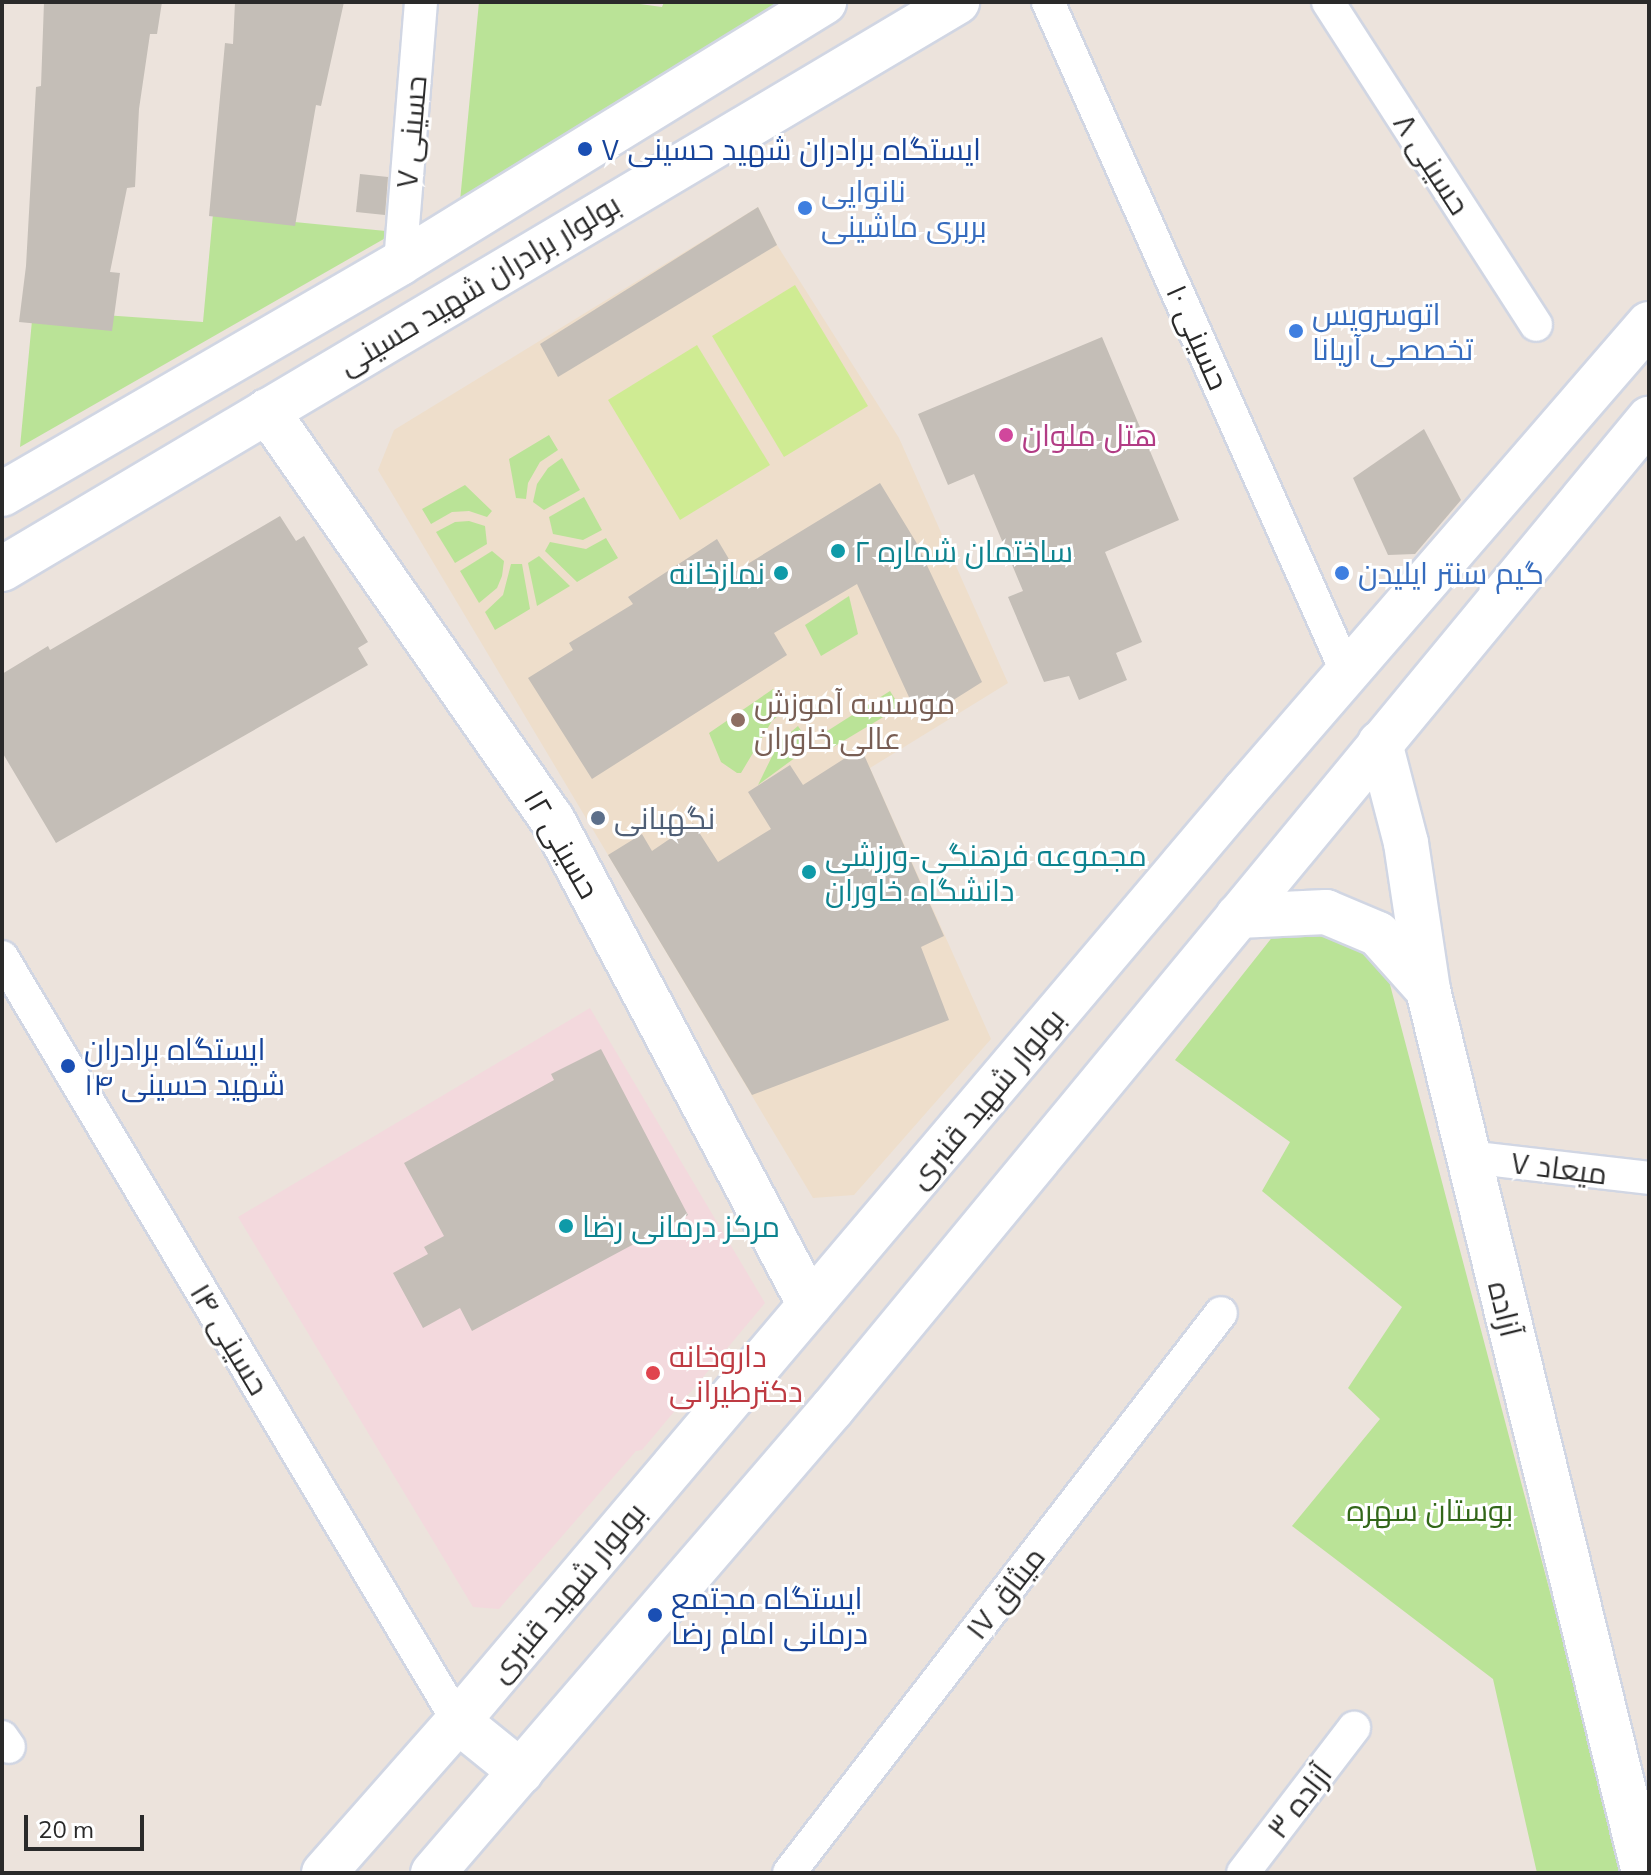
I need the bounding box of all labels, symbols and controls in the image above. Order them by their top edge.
street label: حسینی ۷ [388,74,434,190]
street label: حسینی ۸ [1386,107,1478,221]
place label: ایستگاه برادران شهید حسینی ۷ [601,131,981,167]
marker: ایستگاه برادران شهید حسینی ۷ [576,140,594,158]
place label: نانوایی بربری ماشینی [821,173,987,244]
street label: بولوار برادران شهید حسینی [332,186,626,382]
marker: نانوایی بربری ماشینی [796,199,814,217]
street label: حسینی ۱۰ [1159,279,1237,395]
place label: اتوسرویس تخصصی آریانا [1312,296,1473,366]
marker: اتوسرویس تخصصی آریانا [1287,322,1305,340]
place label: هتل ملوان [1022,417,1157,453]
marker: هتل ملوان [997,426,1015,444]
place label: ساختمان شماره ۲ [854,533,1073,569]
marker: ساختمان شماره ۲ [829,542,847,560]
place label: نمازخانه [669,555,765,591]
place label: گیم سنتر ایلیدن [1358,555,1544,591]
marker: نمازخانه [772,564,790,582]
marker: گیم سنتر ایلیدن [1333,564,1351,582]
place label: موسسه آموزش عالی خاوران [754,685,955,756]
marker: موسسه آموزش عالی خاوران [729,711,747,729]
street label: حسینی ۱۲ [517,783,607,905]
place label: نگهبانی [614,800,715,836]
marker: نگهبانی [589,809,607,827]
place label: مجموعه فرهنگی-ورزشی دانشگاه خاوران [825,837,1147,908]
marker: مجموعه فرهنگی-ورزشی دانشگاه خاوران [800,863,818,881]
street label: بولوار شهید قنبری [900,1001,1072,1195]
place label: ایستگاه برادران شهید حسینی ۱۴ [84,1031,285,1102]
marker: ایستگاه برادران شهید حسینی ۱۴ [59,1057,77,1075]
street label: میعاد ۷ [1509,1144,1609,1192]
place label: مرکز درمانی رضا [582,1208,780,1244]
marker: مرکز درمانی رضا [557,1217,575,1235]
street label: حسینی ۱۴ [183,1277,277,1401]
street label: آزاده [1481,1277,1529,1341]
place label: داروخانه دکترطیرانی [669,1338,803,1408]
marker: داروخانه دکترطیرانی [644,1364,662,1382]
park label: بوستان سهره [1347,1492,1513,1528]
street label: بولوار شهید قنبری [481,1495,653,1689]
street label: میثاق ۱۷ [958,1540,1052,1646]
place label: ایستگاه مجتمع درمانی امام رضا [671,1580,868,1650]
marker: ایستگاه مجتمع درمانی امام رضا [646,1606,664,1624]
street label: آزاده ۳ [1259,1757,1339,1845]
scale bar [28,1799,148,1849]
text: 20 m [38,1814,94,1844]

